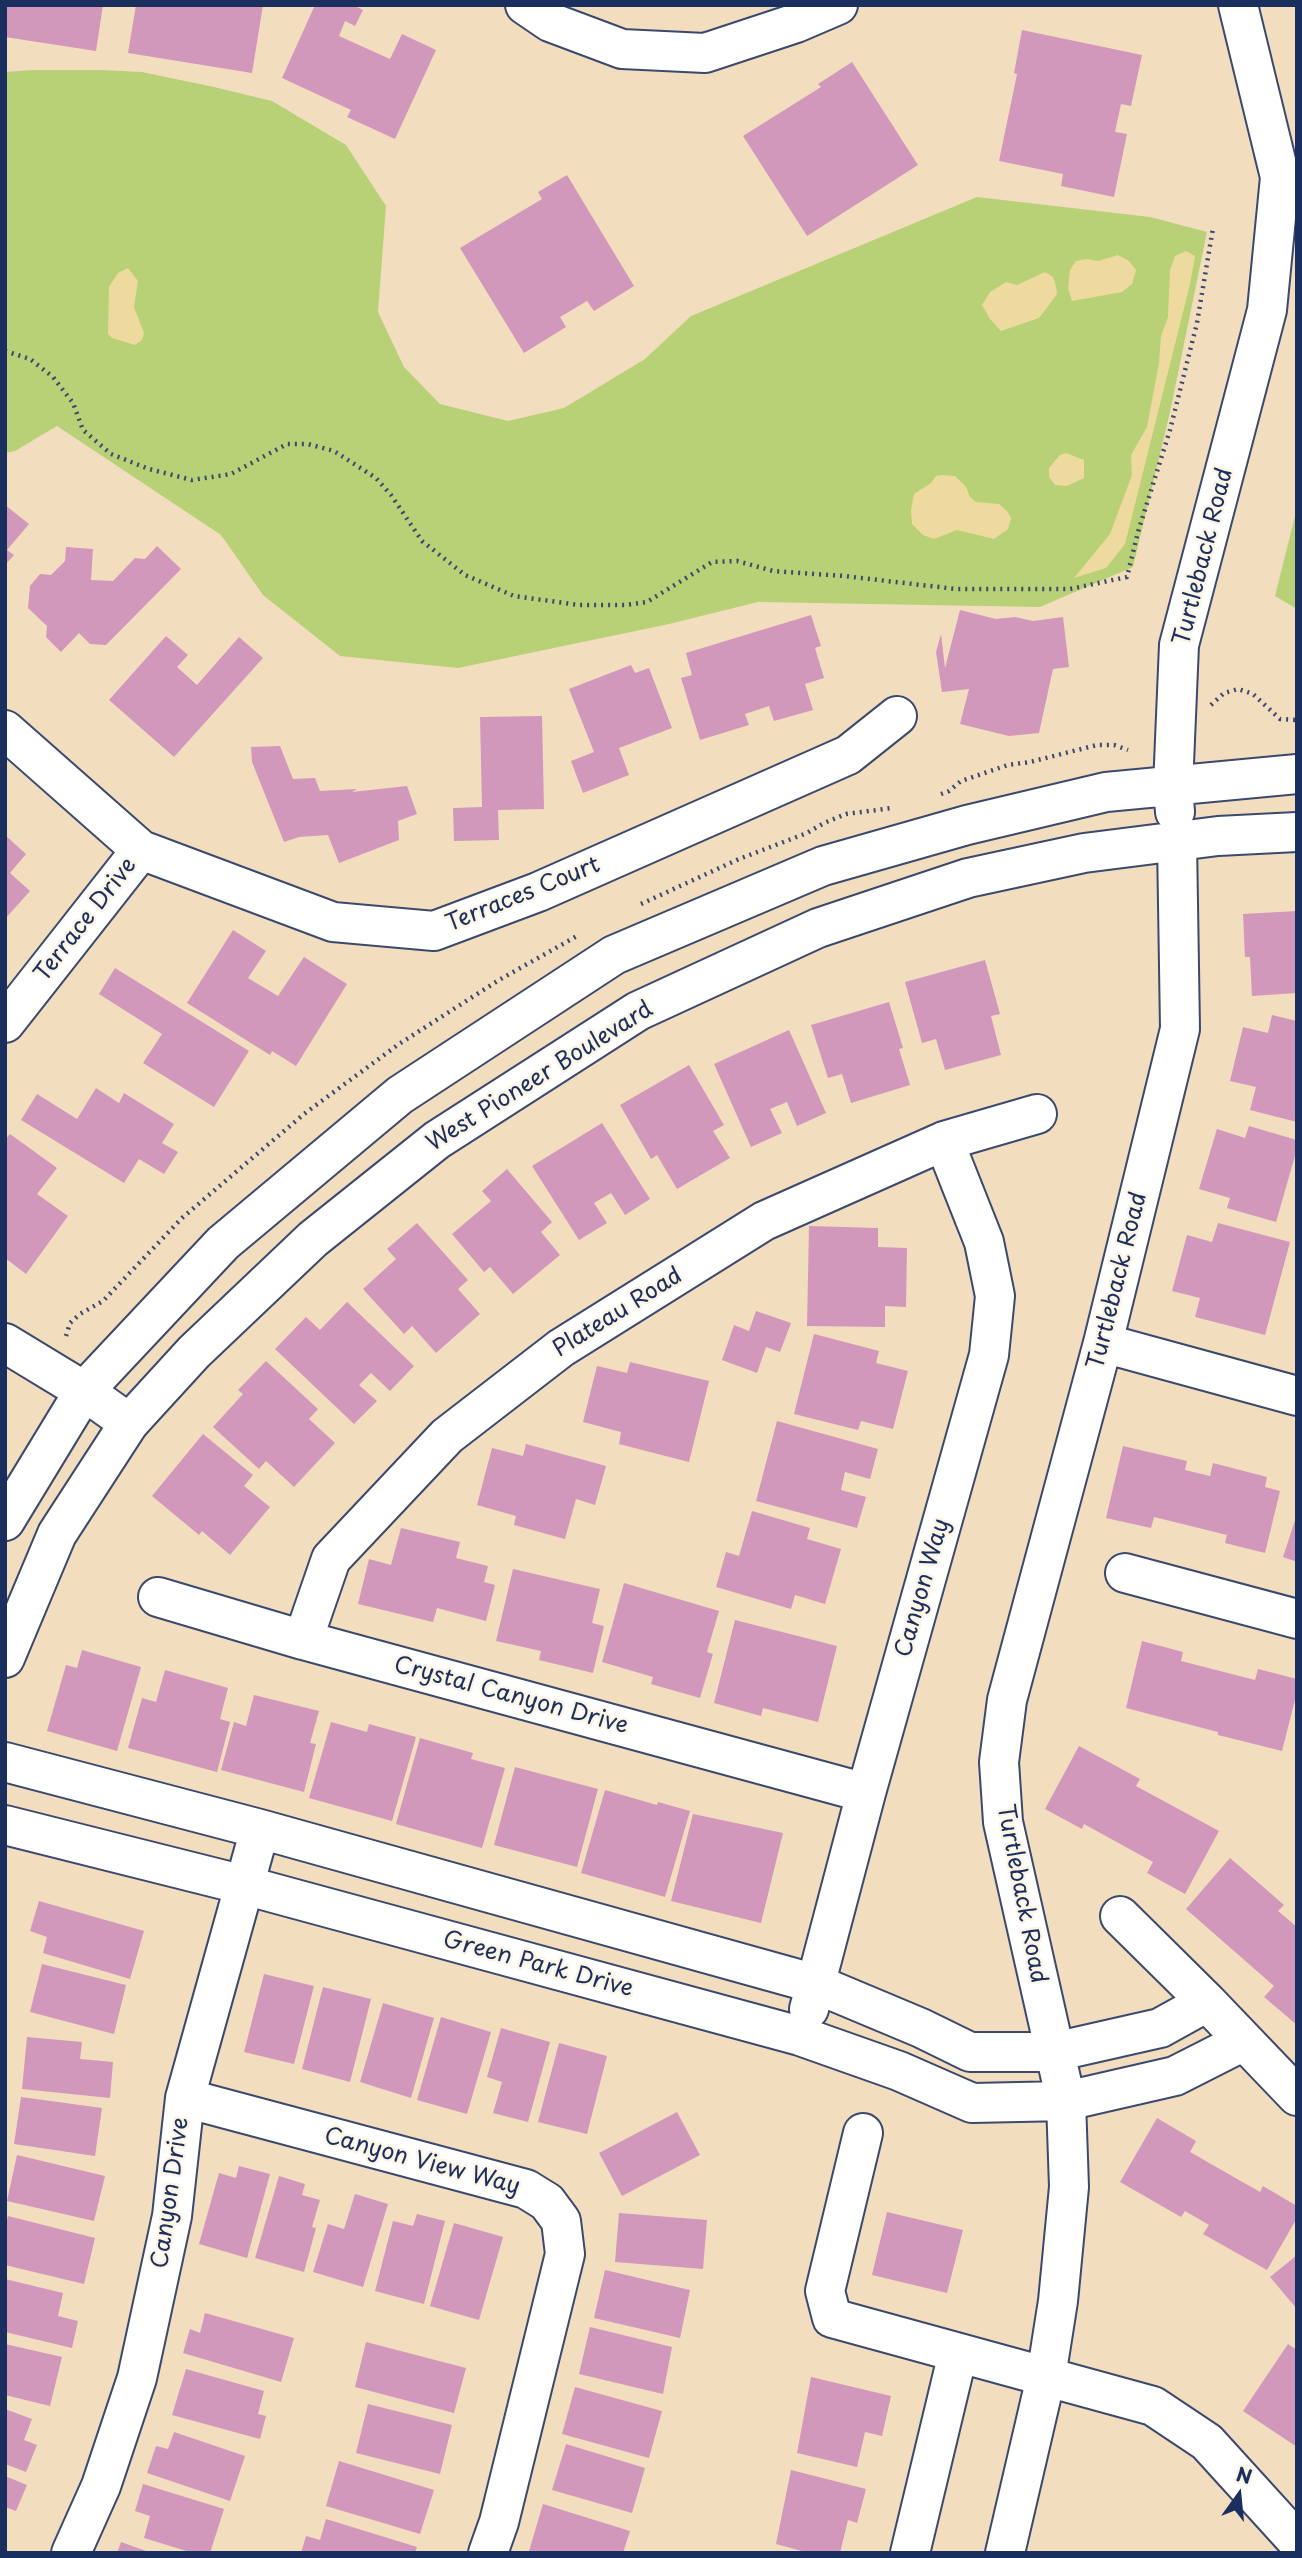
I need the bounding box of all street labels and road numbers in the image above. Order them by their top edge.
street label: Turtleback Road [1169,465,1239,649]
street label: Terraces Court [442,852,604,938]
street label: Terrace Drive [29,853,143,987]
street label: West Pioneer Boulevard [422,996,658,1158]
street label: Turtleback Road [1083,1189,1153,1373]
street label: Plateau Road [548,1262,688,1364]
street label: Canyon Way [890,1516,956,1660]
street label: Crystal Canyon Drive [391,1651,631,1741]
street label: Turtleback Road [990,1802,1052,1986]
street label: Green Park Drive [440,1926,636,2004]
street label: Canyon Drive [147,2116,195,2270]
street label: Canyon View Way [321,2123,523,2201]

